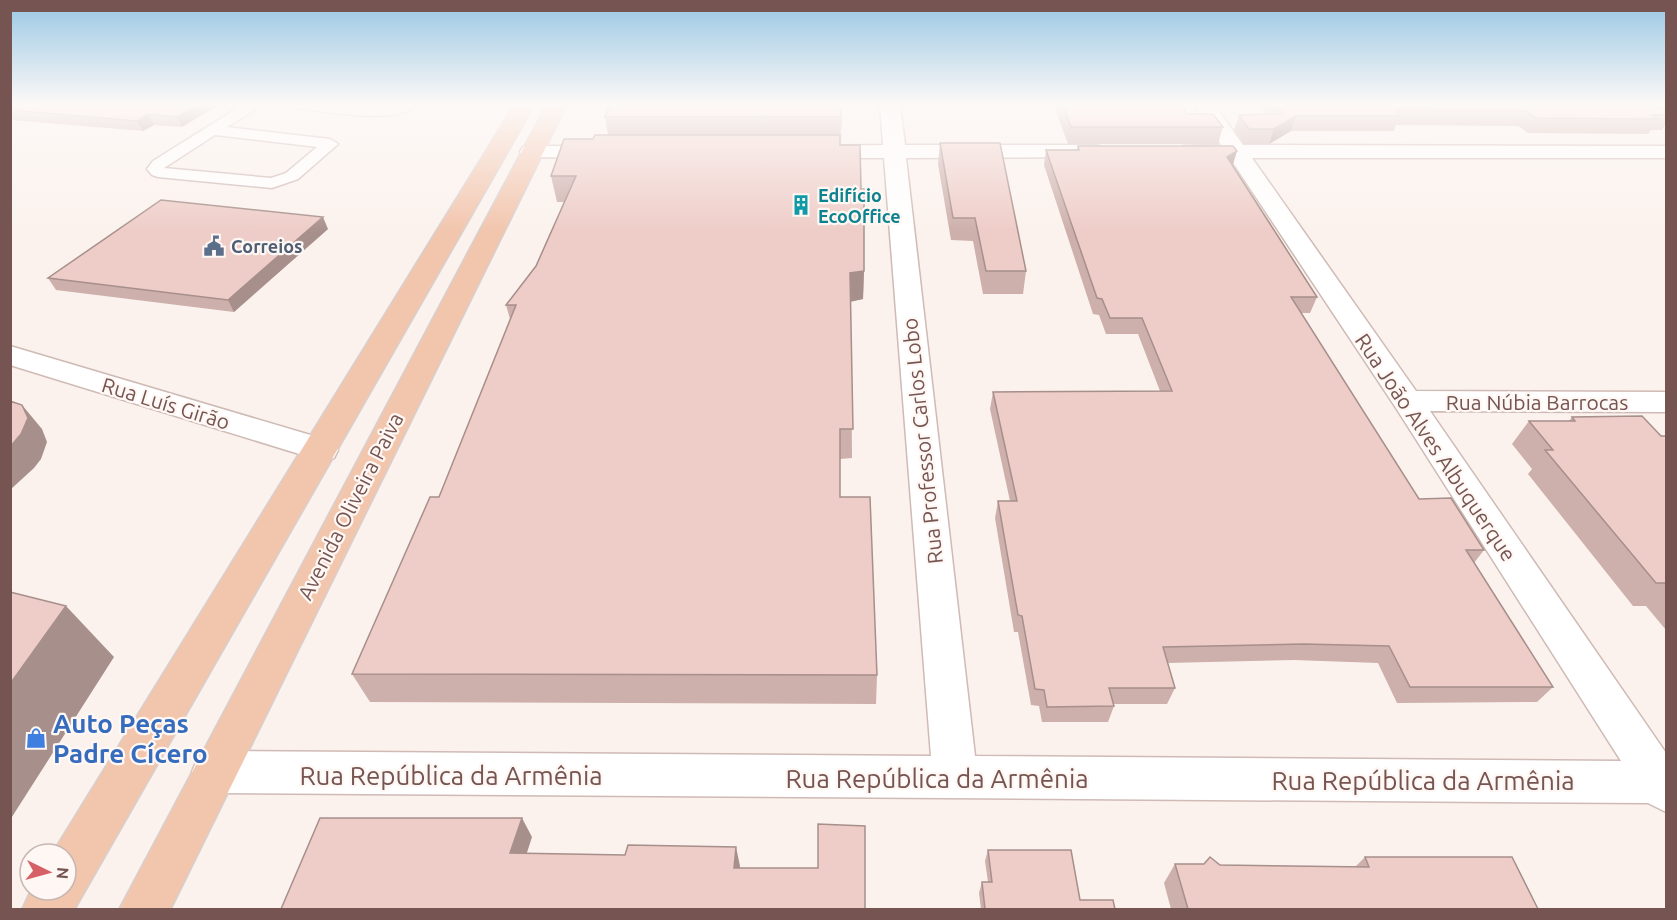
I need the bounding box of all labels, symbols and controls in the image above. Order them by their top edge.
place label: Edifício EcoOffice [818,185,901,226]
building icon: Edifício EcoOffice [789,193,813,217]
public building icon: Correios [202,234,226,258]
place label: Correios [231,236,303,256]
street label: Rua Professor Carlos Lobo [897,317,947,565]
street label: Rua João Alves Albuquerque [1351,329,1521,565]
street label: Rua Luís Girão [99,372,233,434]
street label: Rua Núbia Barrocas [1446,390,1628,414]
street label: Avenida Oliveira Paiva [292,408,408,604]
place label: Auto Peças Padre Cícero [53,709,208,768]
shop icon: Auto Peças Padre Cícero [24,726,48,750]
street label: Rua República da Armênia [299,761,603,790]
street label: Rua República da Armênia [785,764,1089,793]
street label: Rua República da Armênia [1271,766,1575,795]
north arrow [18,842,78,902]
text: N [53,867,72,880]

